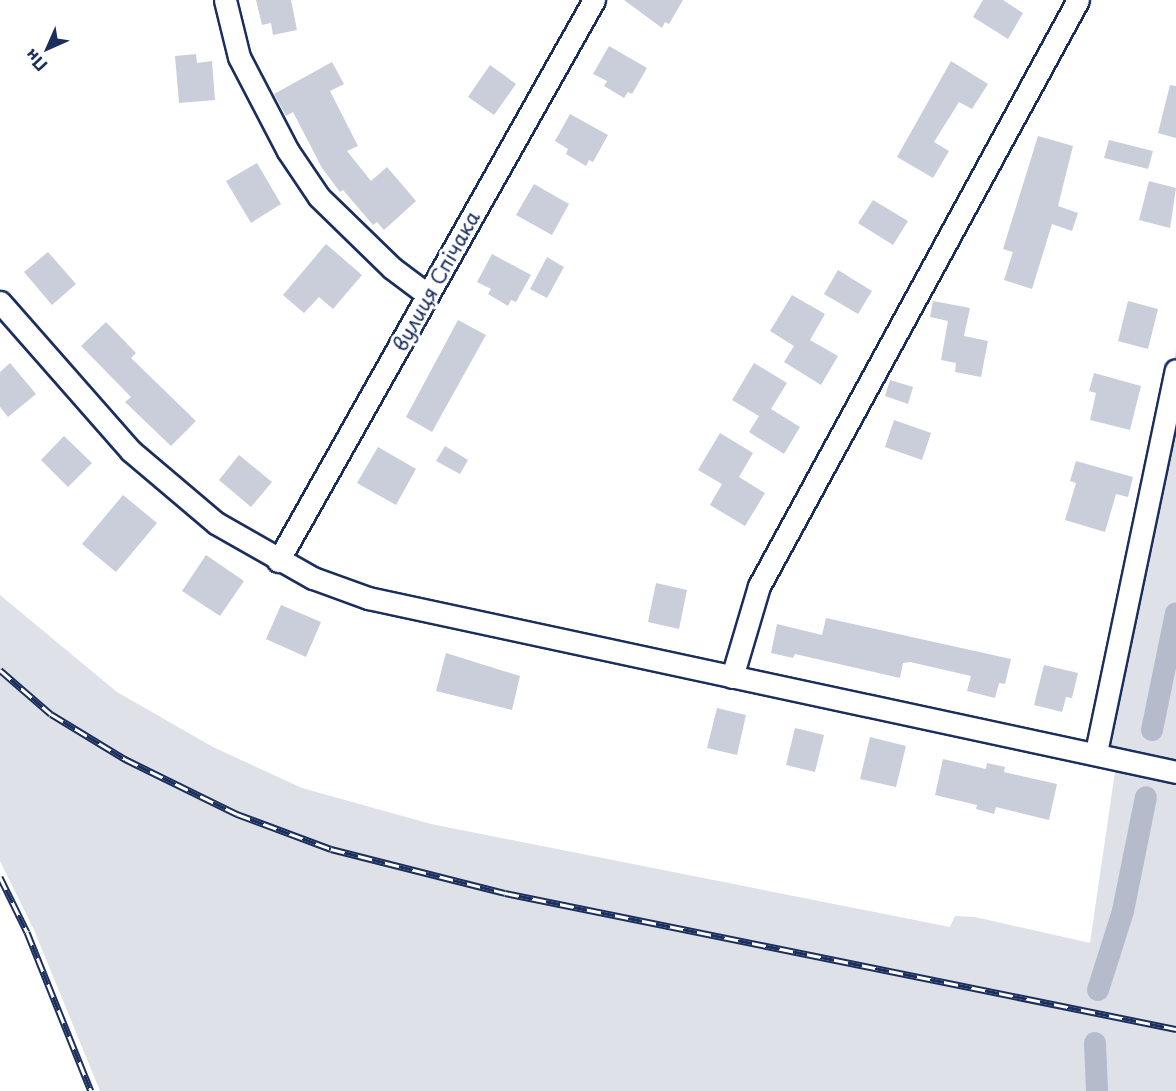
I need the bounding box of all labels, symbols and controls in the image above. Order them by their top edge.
north arrow [18,18,78,78]
text: Пн [19,44,52,77]
street label: вулиця Спічака [387,206,485,356]

